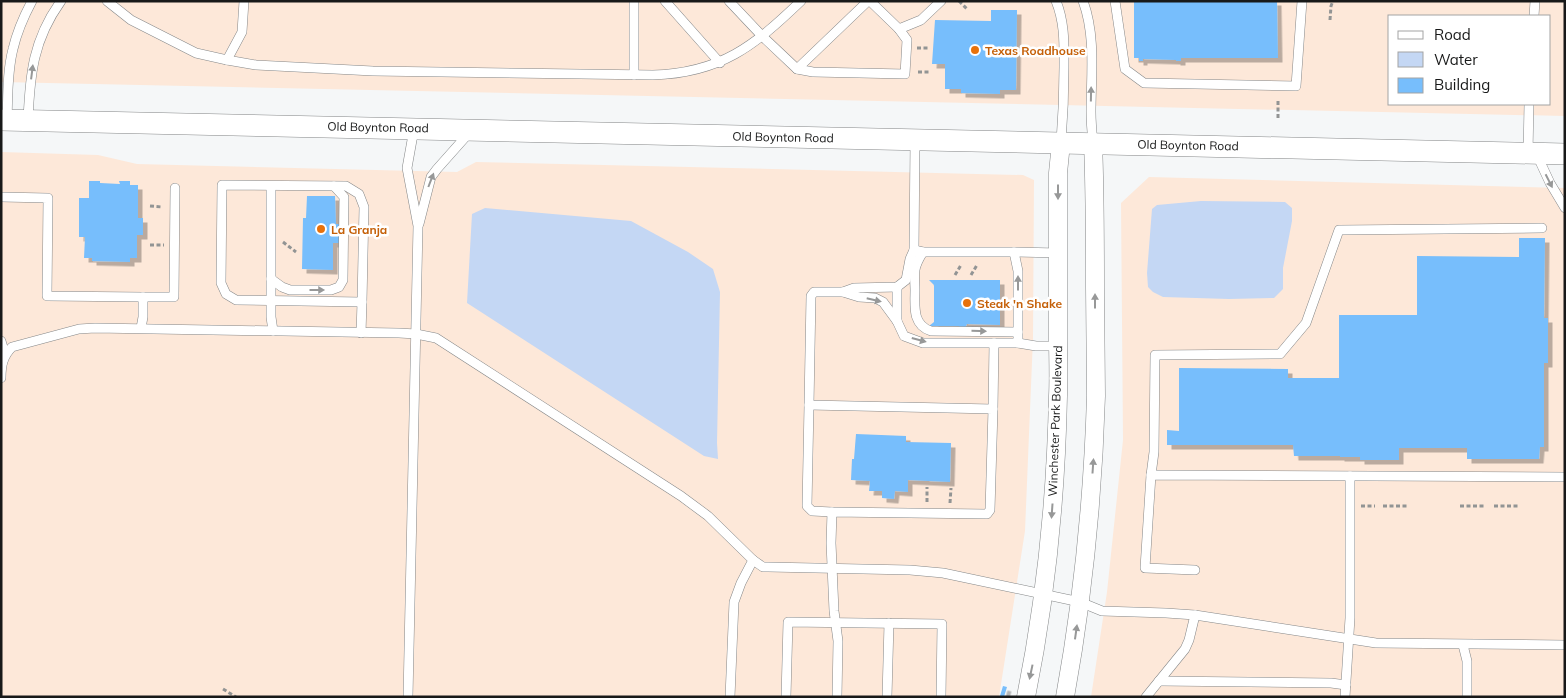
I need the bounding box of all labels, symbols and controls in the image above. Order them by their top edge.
legend [1388,15,1551,105]
text: Road [1434,25,1471,44]
place label: Texas Roadhouse [985,43,1086,58]
marker: Texas Roadhouse [969,44,981,56]
text: Water [1434,50,1478,69]
one-way arrow [28,63,36,79]
text: Building [1434,75,1490,94]
one-way arrow [1088,86,1096,102]
street label: Old Boynton Road [327,119,429,135]
street label: Old Boynton Road [732,129,834,145]
street label: Old Boynton Road [1137,137,1239,153]
one-way arrow [428,173,436,187]
one-way arrow [1545,174,1553,188]
one-way arrow [1054,184,1062,200]
place label: La Granja [331,222,387,237]
marker: La Granja [315,223,327,235]
one-way arrow [1014,275,1022,291]
one-way arrow [309,286,325,294]
one-way arrow [1091,293,1099,309]
one-way arrow [867,296,882,304]
place label: Steak 'n Shake [977,296,1062,311]
marker: Steak 'n Shake [961,297,973,309]
one-way arrow [971,327,987,335]
one-way arrow [911,337,926,345]
street label: Winchester Park Boulevard [1045,345,1065,497]
one-way arrow [1089,458,1097,474]
one-way arrow [1048,504,1056,520]
one-way arrow [1072,624,1080,640]
one-way arrow [1027,665,1035,680]

